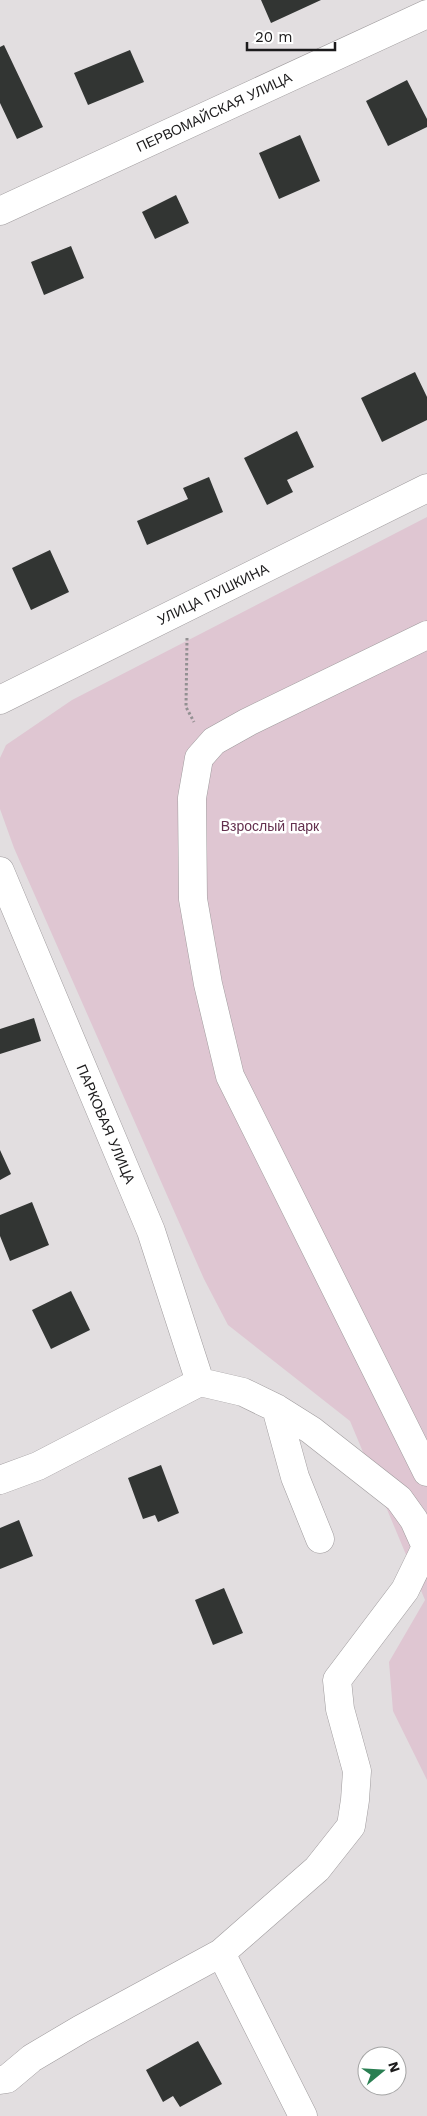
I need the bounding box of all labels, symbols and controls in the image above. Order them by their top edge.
scale bar [247,20,334,52]
text: 20 m [255,28,293,46]
street label: ПЕРВОМАЙСКАЯ УЛИЦА [133,68,295,155]
street label: УЛИЦА ПУШКИНА [155,560,272,628]
park label: Взрослый парк [221,818,320,834]
street label: ПАРКОВАЯ УЛИЦА [74,1062,139,1187]
north arrow [357,2046,407,2096]
text: N [385,2060,404,2074]

